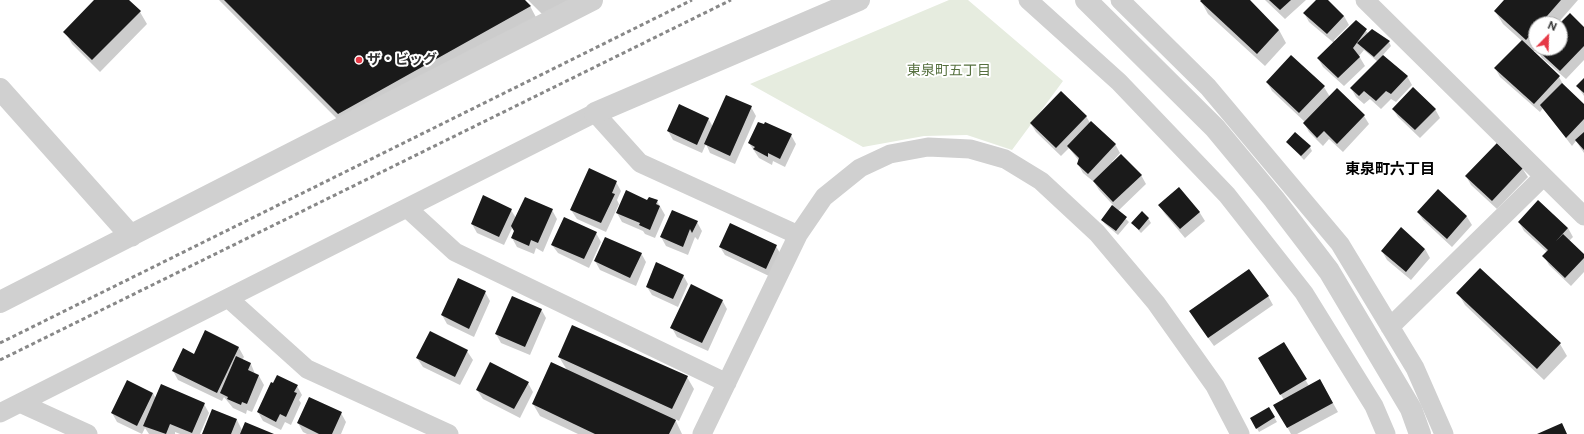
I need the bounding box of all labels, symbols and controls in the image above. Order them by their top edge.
north arrow [1528,16,1568,56]
text: N [1546,19,1559,33]
place label: ザ・ビッグ [367,52,437,68]
marker: ザ・ビッグ [354,55,364,65]
park label: 東泉町五丁目 [907,63,991,79]
district label: 東泉町六丁目 [1345,160,1435,178]

